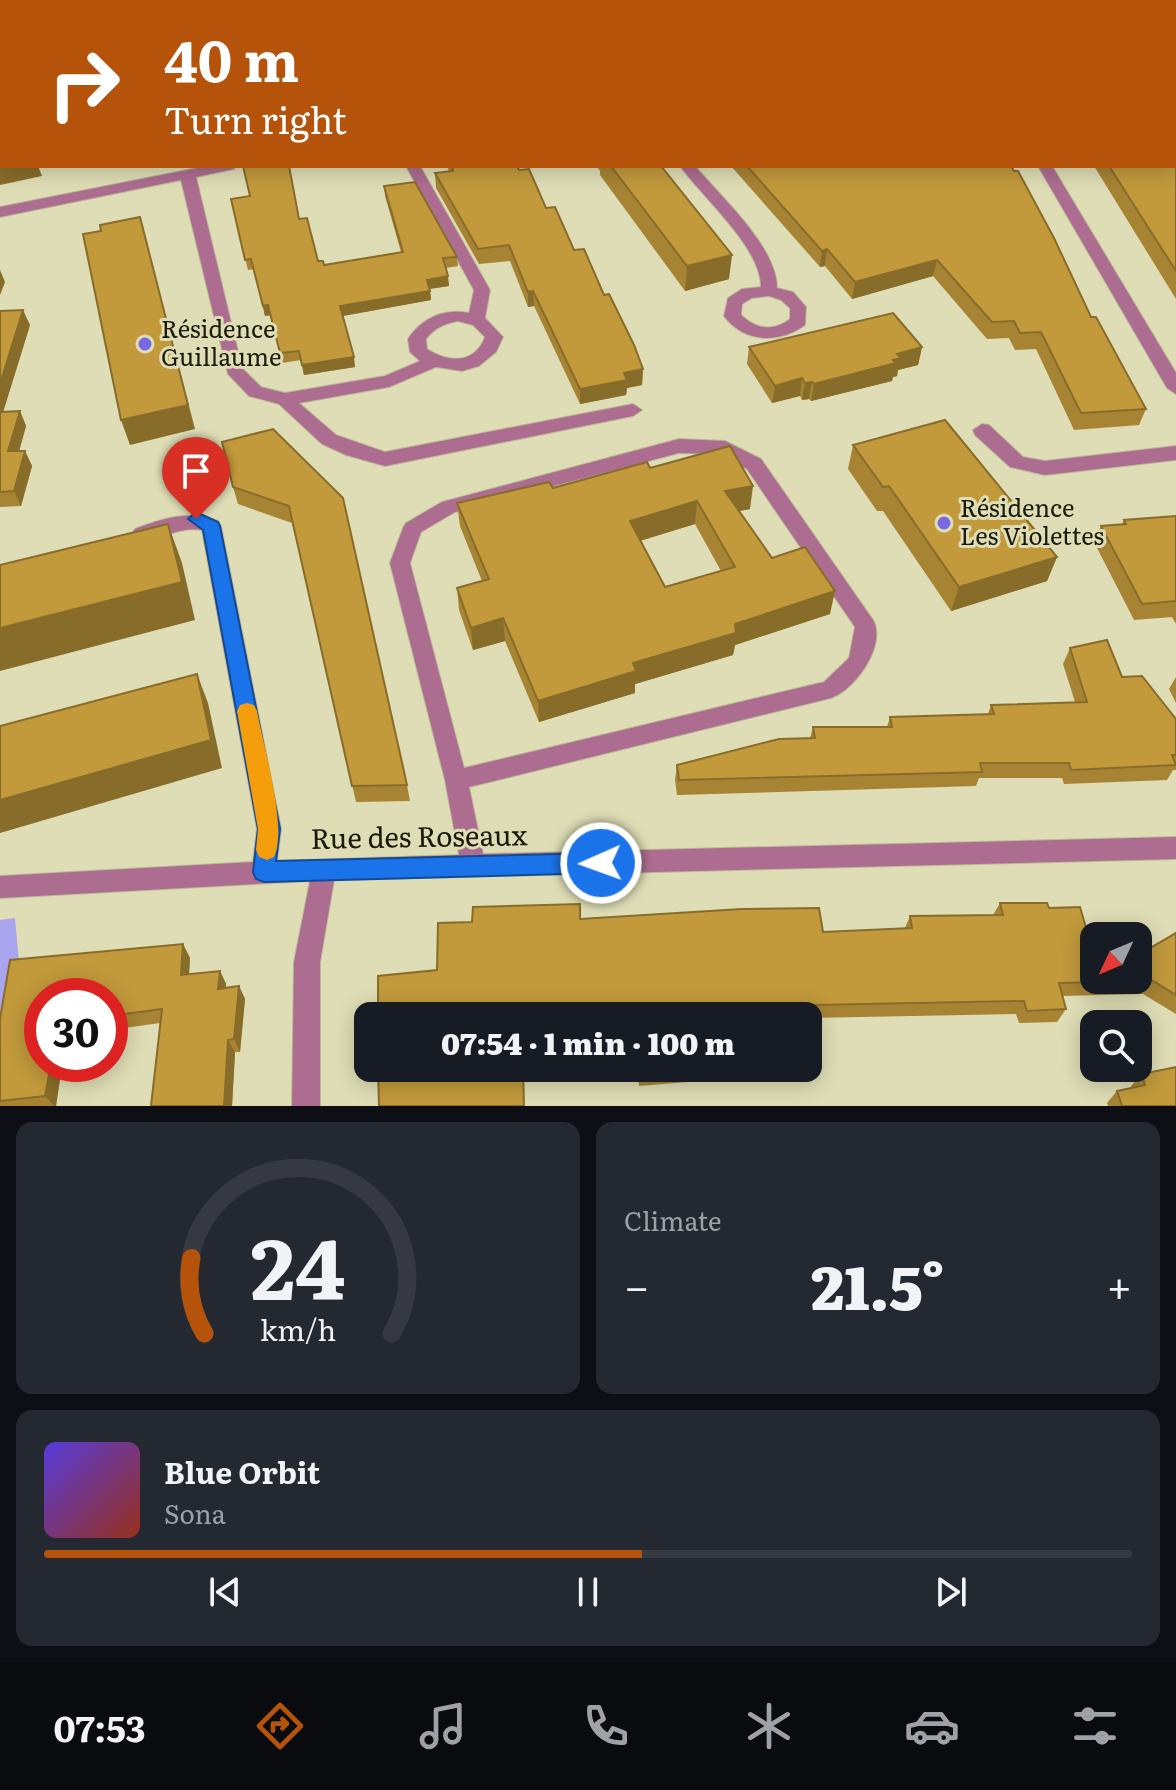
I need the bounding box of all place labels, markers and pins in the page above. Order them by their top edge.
place label: Résidence Guillaume [161,310,281,373]
marker: Résidence Guillaume [136,335,154,353]
pin [162,437,230,519]
place label: Résidence Les Violettes [960,489,1104,552]
marker: Résidence Les Violettes [935,514,953,532]

